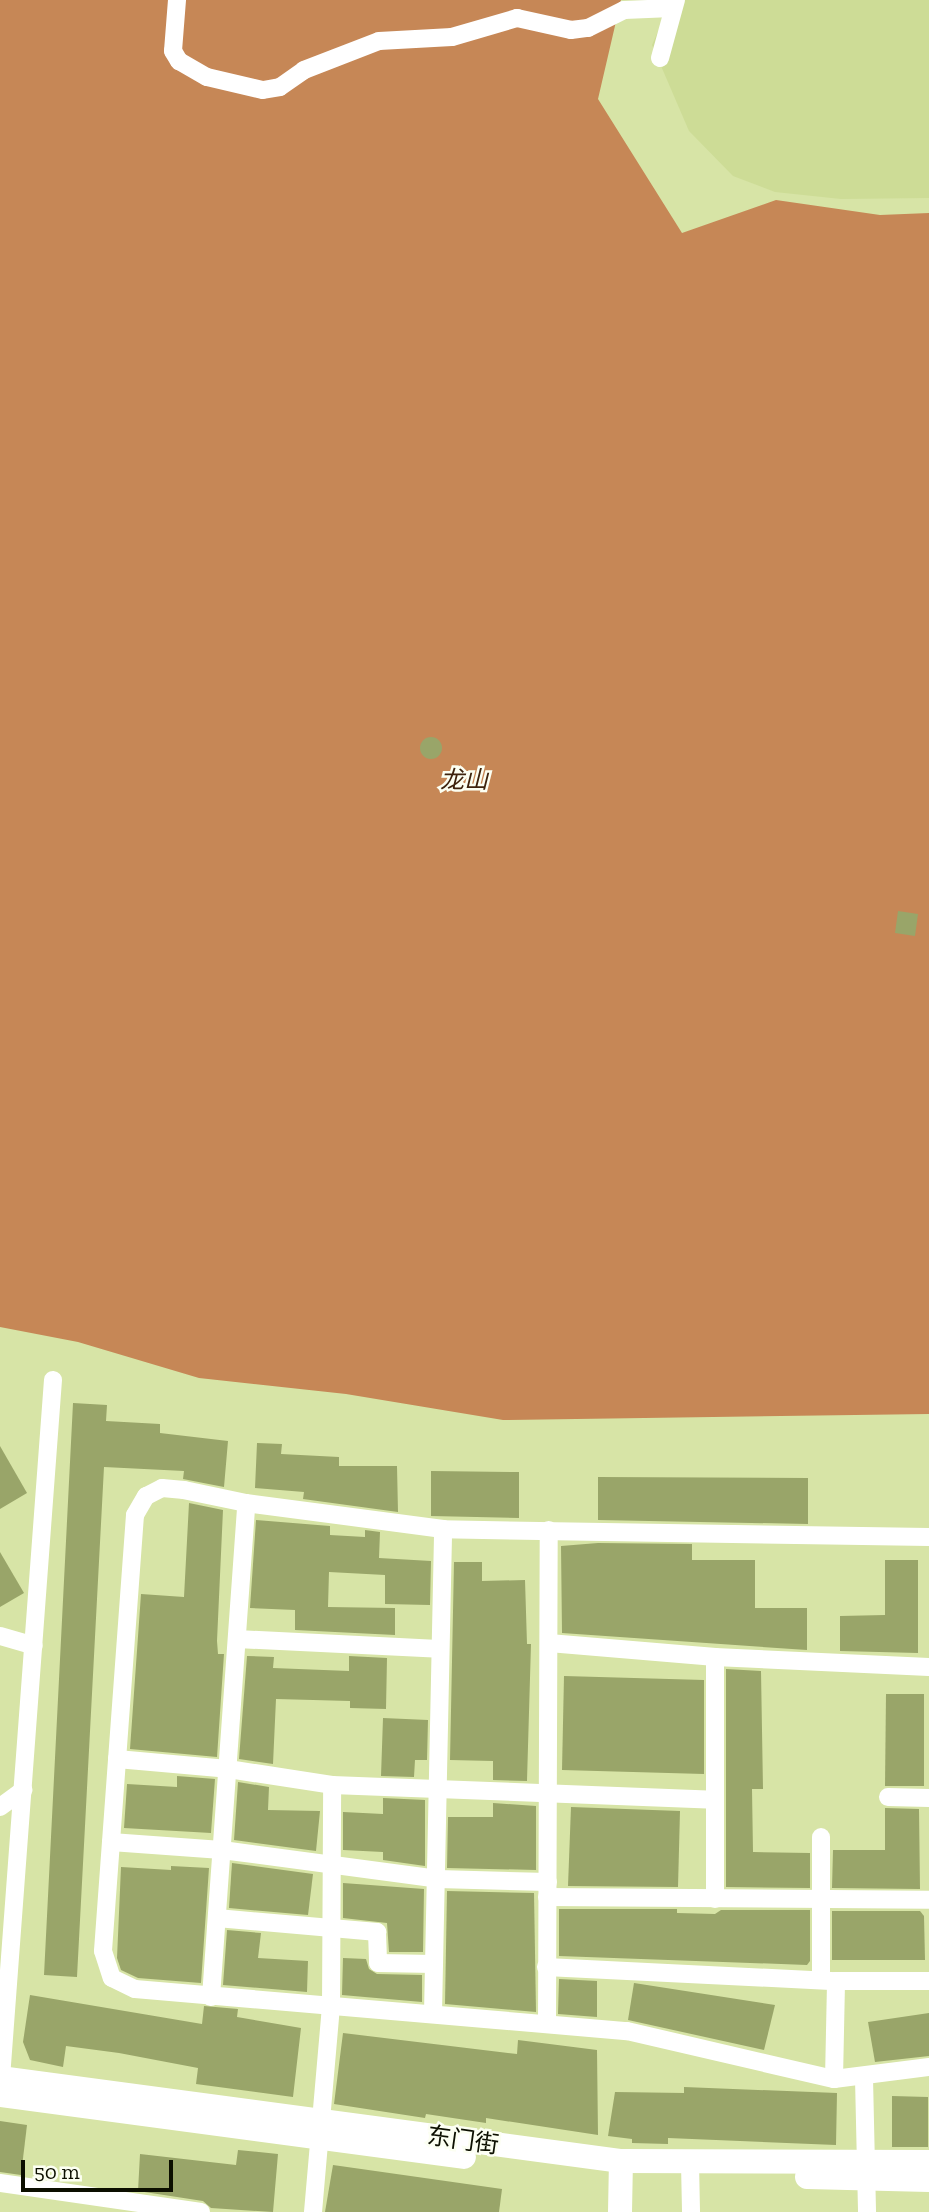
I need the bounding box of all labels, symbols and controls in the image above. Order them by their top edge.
park label: 龙山 [440,766,488,794]
street label: 东门街 [425,2121,501,2159]
scale bar [24,2146,177,2190]
text: 50 m [34,2159,80,2184]

